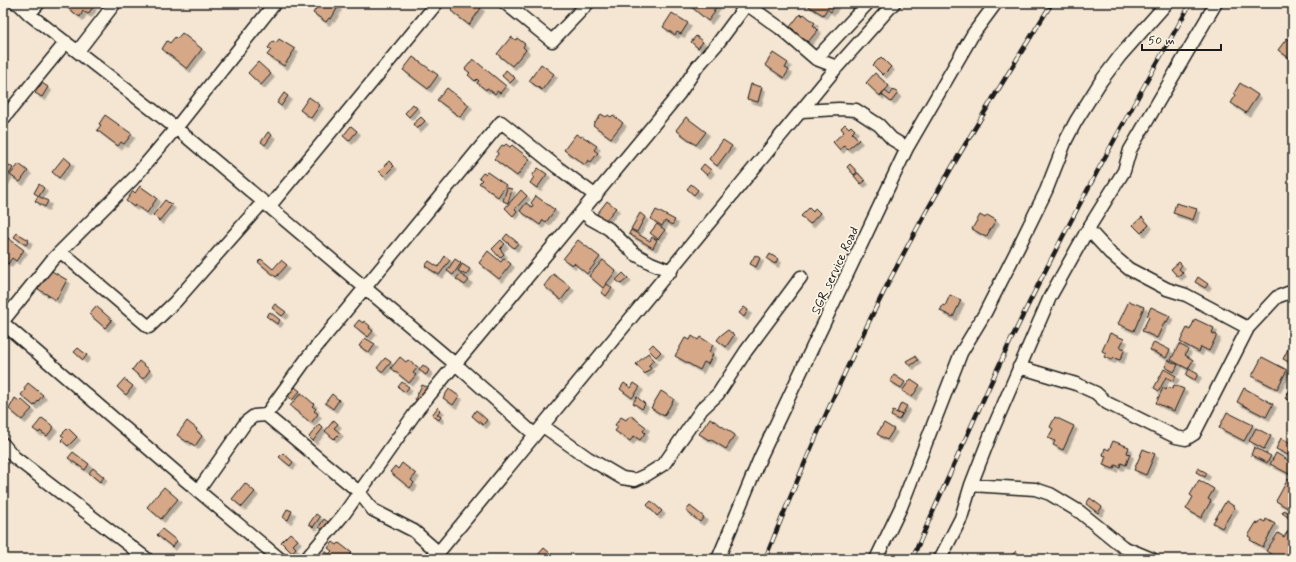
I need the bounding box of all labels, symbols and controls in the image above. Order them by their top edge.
scale bar [1142,26,1221,52]
text: 50 m [1148,33,1175,49]
street label: SGR service Road [808,224,863,317]

